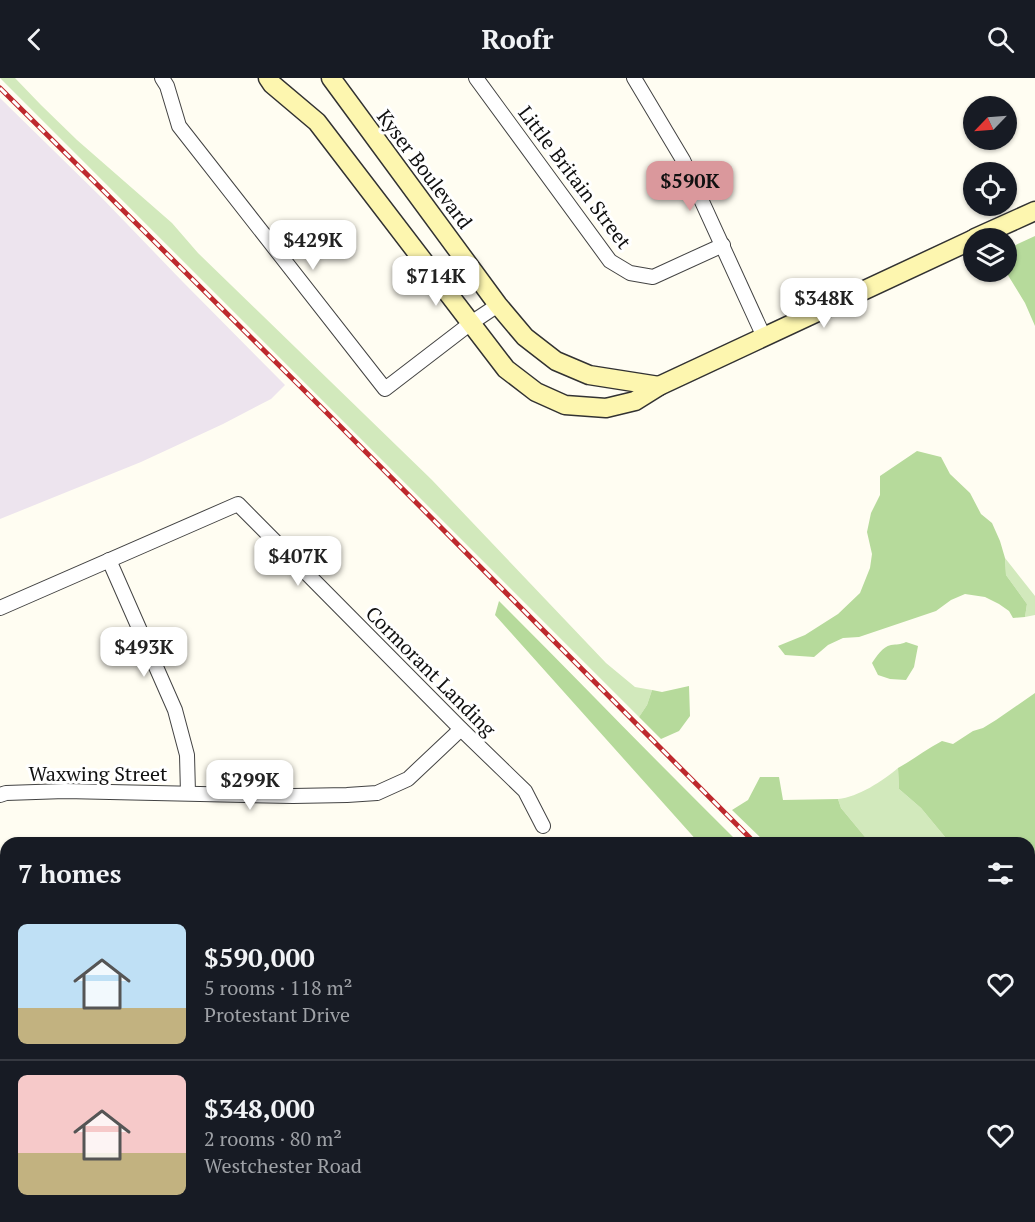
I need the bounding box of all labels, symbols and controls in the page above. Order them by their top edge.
text: Roofr [482,21,553,57]
icon: back [18,23,51,56]
icon: search [984,23,1017,56]
north arrow [963,96,1017,150]
map controls [963,96,1017,282]
street label: Little Britain Street [512,100,638,254]
street label: Kyser Boulevard [371,104,479,234]
pin: $590K [648,161,732,212]
button: locate [963,162,1017,216]
text: $590K [660,167,720,194]
pin: $429K [271,220,355,271]
text: $429K [283,226,343,253]
button: layers [963,228,1017,282]
pin: $714K [394,256,478,307]
text: $714K [406,262,466,289]
pin: $348K [782,278,866,329]
text: $348K [794,284,854,311]
pin: $407K [256,536,340,587]
text: $407K [268,542,328,569]
street label: Cormorant Landing [360,600,502,742]
pin: $493K [102,627,186,678]
text: $493K [114,633,174,660]
street label: Waxwing Street [28,760,168,787]
pin: $299K [208,760,292,811]
text: $299K [220,766,280,793]
text: 7 homes [18,856,122,890]
icon: filters [984,857,1017,890]
text: $590,000 [204,940,315,974]
icon: home [66,948,138,1020]
icon: heart [984,968,1017,1001]
text: 5 rooms · 118 m² [204,974,352,1001]
text: Protestant Drive [204,1001,350,1028]
text: $348,000 [204,1091,315,1125]
icon: home [66,1099,138,1171]
icon: heart [984,1119,1017,1152]
text: 2 rooms · 80 m² [204,1125,342,1152]
text: Westchester Road [204,1152,362,1179]

